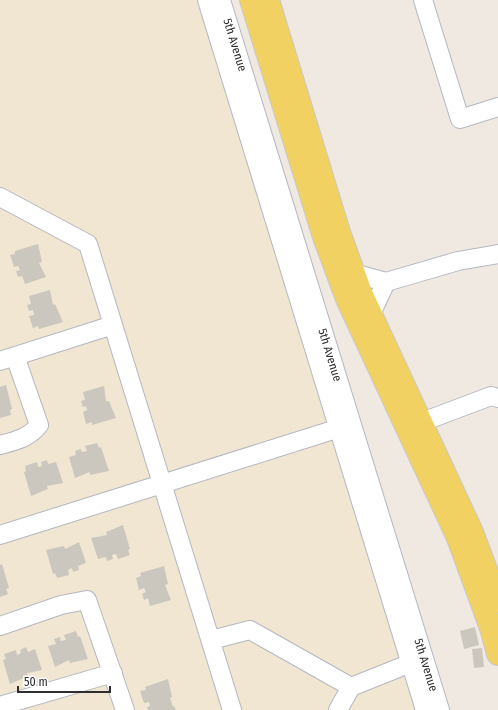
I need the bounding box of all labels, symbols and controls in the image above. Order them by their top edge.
street label: 5th Avenue [220,17,250,73]
street label: 5th Avenue [315,327,345,383]
street label: 5th Avenue [411,637,441,693]
scale bar [18,668,110,694]
text: 50 m [24,675,48,689]

